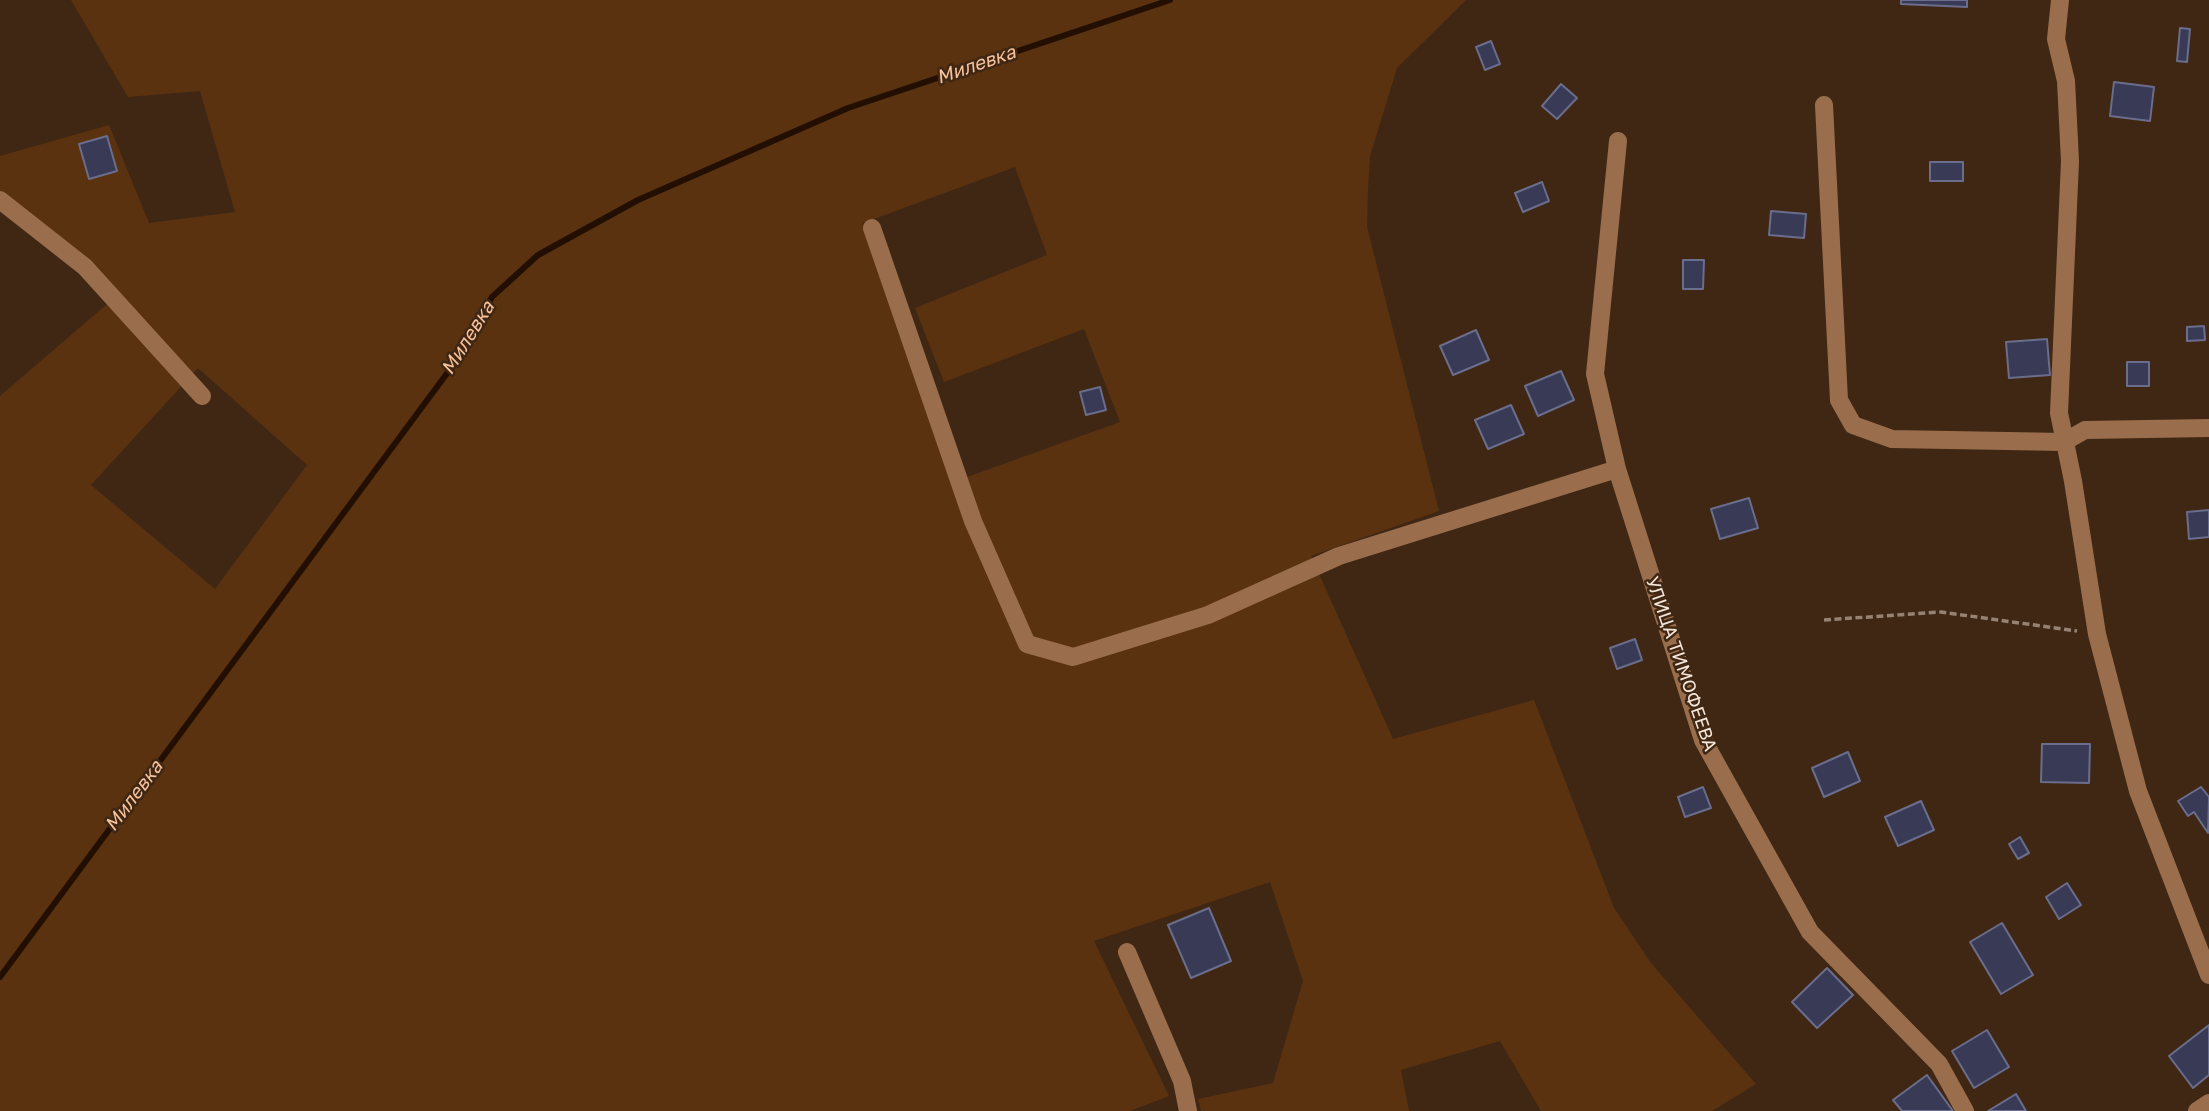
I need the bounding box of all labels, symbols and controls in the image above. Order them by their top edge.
water label: Милевка [933,41,1019,89]
water label: Милевка [437,297,499,379]
street label: УЛИЦА ТИМОФЕЕВА [1641,574,1721,754]
water label: Милевка [100,756,168,836]

